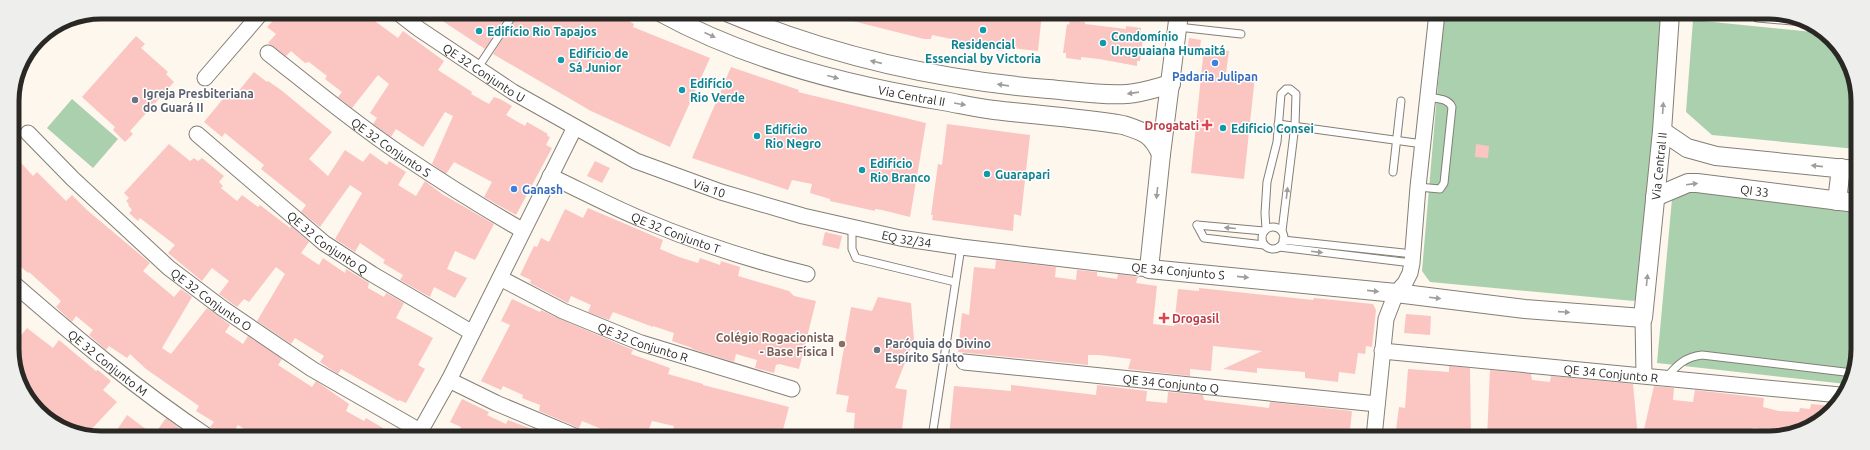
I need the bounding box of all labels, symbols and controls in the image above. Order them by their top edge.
place label: Edifício Rio Tapajos [487,25,597,38]
marker: Residencial Essencial by Victoria [978,25,988,35]
marker: Edifício Rio Tapajos [474,26,484,36]
place label: Condomínio Uruguaiana Humaitá [1111,30,1226,57]
one-way arrow [704,32,716,38]
place label: Residencial Essencial by Victoria [925,38,1041,65]
marker: Condomínio Uruguaiana Humaitá [1098,38,1108,48]
street label: QE 32 Conjunto U [441,40,527,104]
place label: Edifício de Sá Junior [569,47,629,74]
marker: Edifício de Sá Junior [556,55,566,65]
one-way arrow [869,58,882,64]
marker: Padaria Julipan [1210,58,1220,68]
place label: Padaria Julipan [1172,70,1258,83]
one-way arrow [826,75,839,81]
place label: Edifício Rio Verde [690,77,745,104]
street label: Via Central II [877,82,946,108]
one-way arrow [997,82,1010,88]
marker: Edifício Rio Verde [677,85,687,95]
place label: Igreja Presbiteriana do Guará II [143,87,254,114]
one-way arrow [1127,90,1139,96]
marker: Igreja Presbiteriana do Guará II [130,95,140,105]
one-way arrow [954,101,966,107]
one-way arrow [1660,102,1667,114]
street label: QE 32 Conjunto S [349,115,433,179]
place label: Drogatati [1145,119,1199,132]
marker: Drogatati [1202,120,1212,130]
place label: Edificio Consei [1231,122,1314,135]
place label: Edifício Rio Negro [765,123,821,150]
marker: Edificio Consei [1218,123,1228,133]
marker: Edifício Rio Negro [752,131,762,141]
street label: Via Central II [1649,131,1668,201]
place label: Edifício Rio Branco [870,157,931,184]
one-way arrow [1811,163,1824,169]
marker: Edifício Rio Branco [857,165,867,175]
place label: Guarapari [995,168,1050,181]
marker: Guarapari [982,169,992,179]
street label: Via 10 [691,176,727,199]
one-way arrow [1686,180,1698,187]
street label: QI 33 [1740,182,1770,198]
place label: Ganash [522,183,563,196]
marker: Ganash [509,184,519,194]
one-way arrow [1153,187,1160,199]
one-way arrow [1284,187,1290,199]
street label: QE 32 Conjunto Q [285,208,370,276]
street label: QE 32 Conjunto T [629,209,722,255]
one-way arrow [1224,225,1236,231]
street label: EQ 32/34 [881,228,933,249]
one-way arrow [1311,249,1323,255]
street label: QE 34 Conjunto S [1131,260,1225,282]
street label: QE 32 Conjunto O [169,265,254,333]
one-way arrow [1237,274,1249,281]
one-way arrow [1644,274,1650,286]
one-way arrow [1366,287,1379,294]
one-way arrow [1429,295,1441,301]
one-way arrow [1558,309,1570,316]
place label: Drogasil [1172,312,1219,325]
marker: Drogasil [1159,313,1169,323]
street label: QE 32 Conjunto R [596,320,690,364]
street label: QE 32 Conjunto M [66,327,150,398]
place label: Colégio Rogacionista - Base Física I [716,331,834,358]
place label: Paróquia do Divino Espírito Santo [885,337,991,364]
marker: Colégio Rogacionista - Base Física I [837,339,847,349]
marker: Paróquia do Divino Espírito Santo [872,345,882,355]
street label: QE 34 Conjunto R [1563,362,1659,384]
street label: QE 34 Conjunto Q [1122,372,1220,394]

